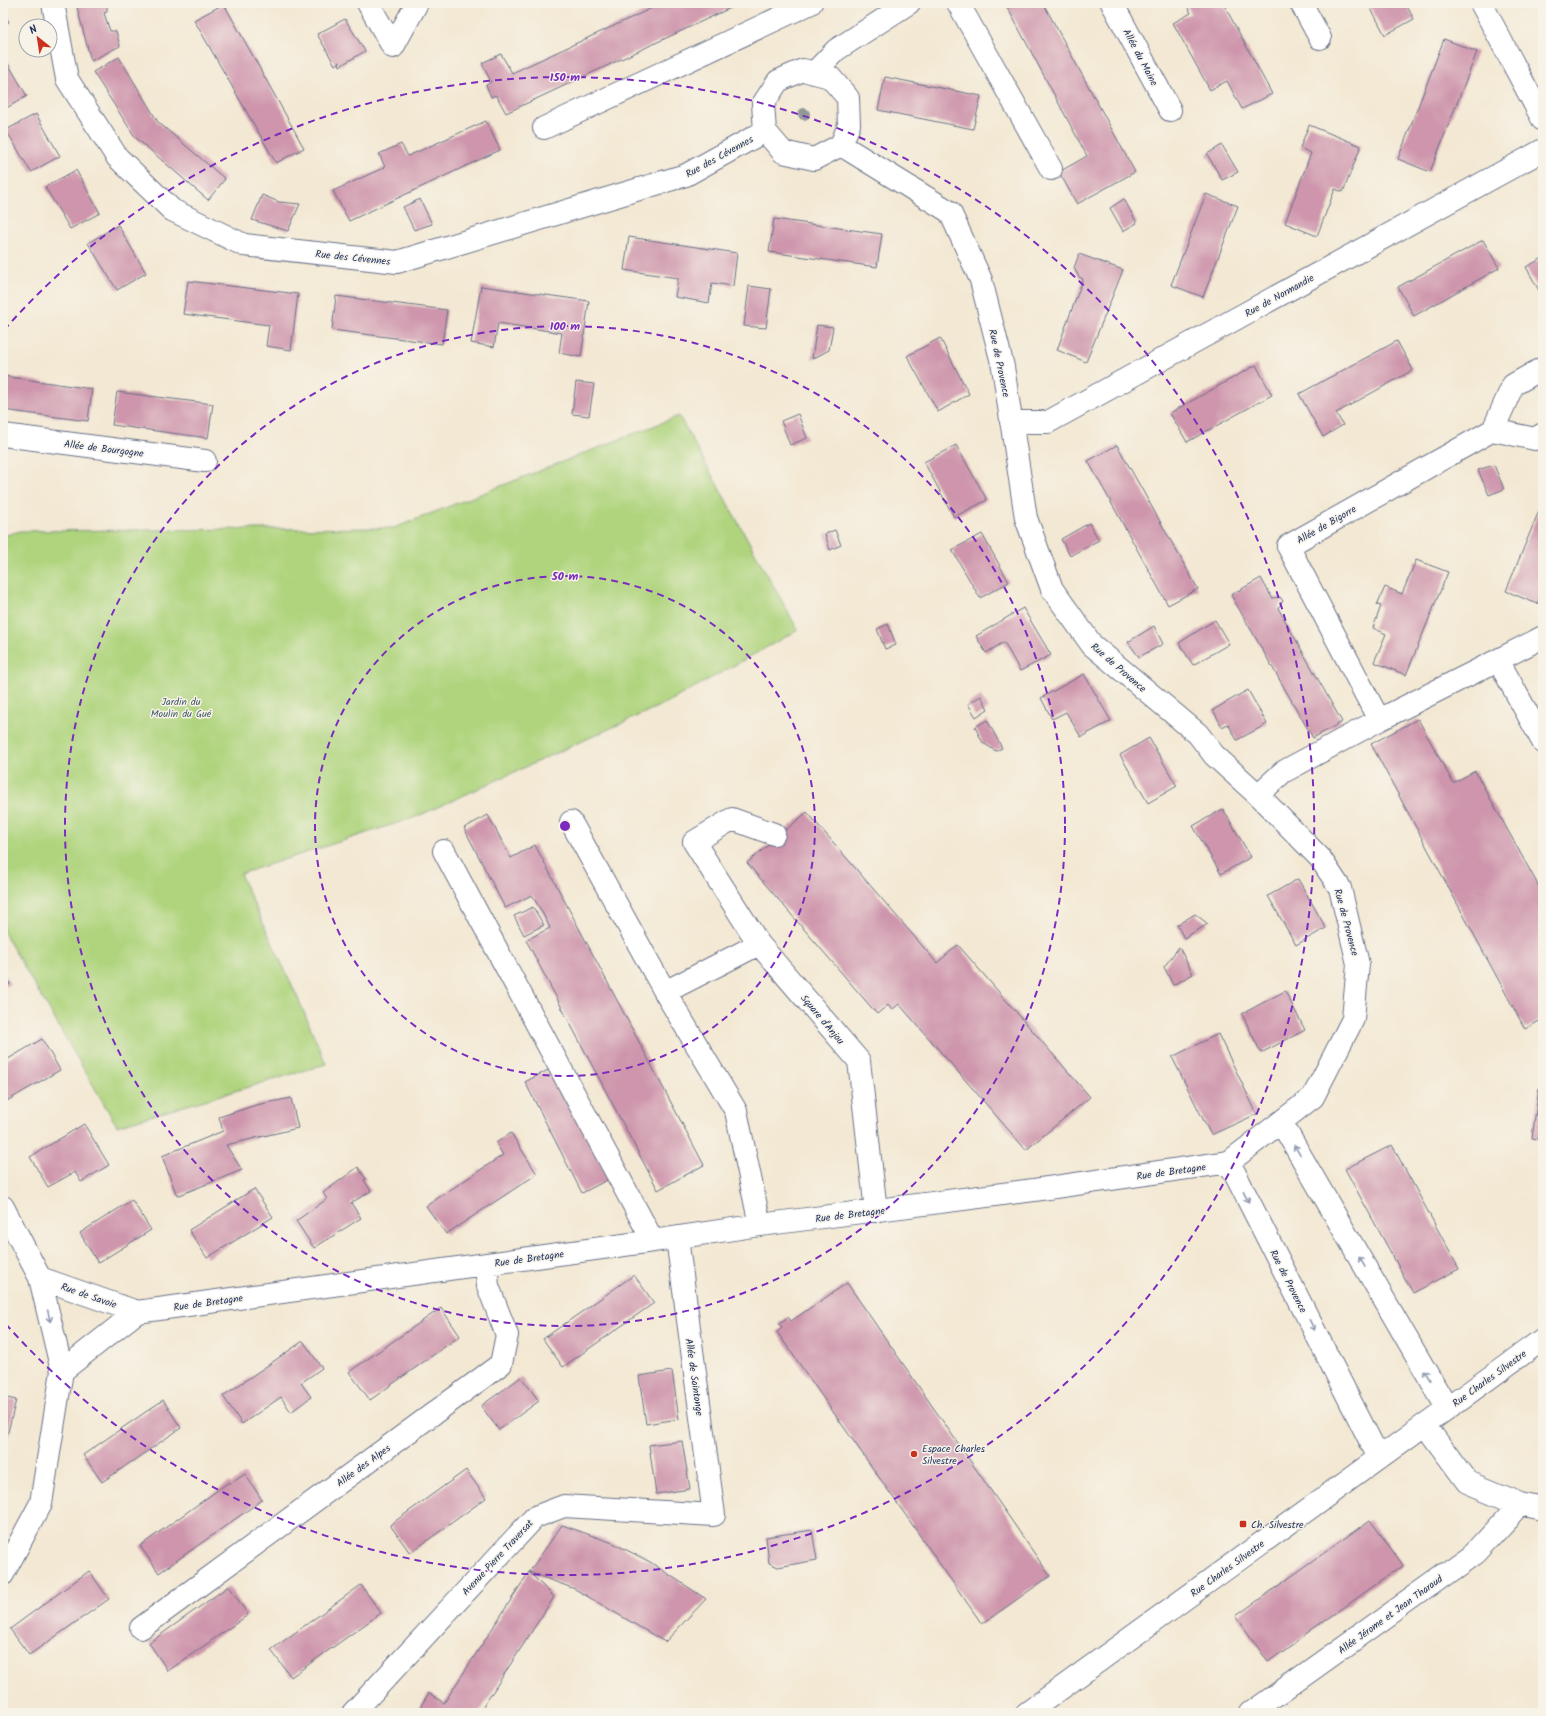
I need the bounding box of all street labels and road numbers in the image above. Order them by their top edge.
street label: Allée du Maine [1118,26,1162,89]
street label: Rue des Cévennes [683,131,757,182]
street label: Rue des Cévennes [315,246,392,270]
street label: Rue de Normandie [1242,270,1318,322]
street label: Rue de Provence [984,328,1014,399]
street label: Allée de Bourgogne [63,436,145,462]
street label: Allée de Bigorre [1294,501,1360,548]
street label: Rue de Provence [1087,639,1150,697]
street label: Rue de Provence [1329,887,1363,958]
street label: Square d'Anjou [796,991,848,1048]
street label: Rue de Bretagne [1135,1159,1207,1185]
street label: Rue de Bretagne [814,1203,886,1227]
street label: Rue de Bretagne [493,1246,565,1272]
street label: Rue de Provence [1265,1247,1311,1316]
street label: Rue de Savoie [59,1279,119,1313]
street label: Rue de Bretagne [172,1290,244,1316]
street label: Allée de Saintonge [681,1337,707,1417]
street label: Rue Charles Silvestre [1449,1346,1531,1411]
street label: Allée des Alpes [333,1440,395,1491]
street label: Avenue Pierre Traversat [458,1516,537,1599]
street label: Rue Charles Silvestre [1187,1536,1269,1601]
street label: Allée Jérome et Jean Tharaud [1335,1571,1447,1658]

